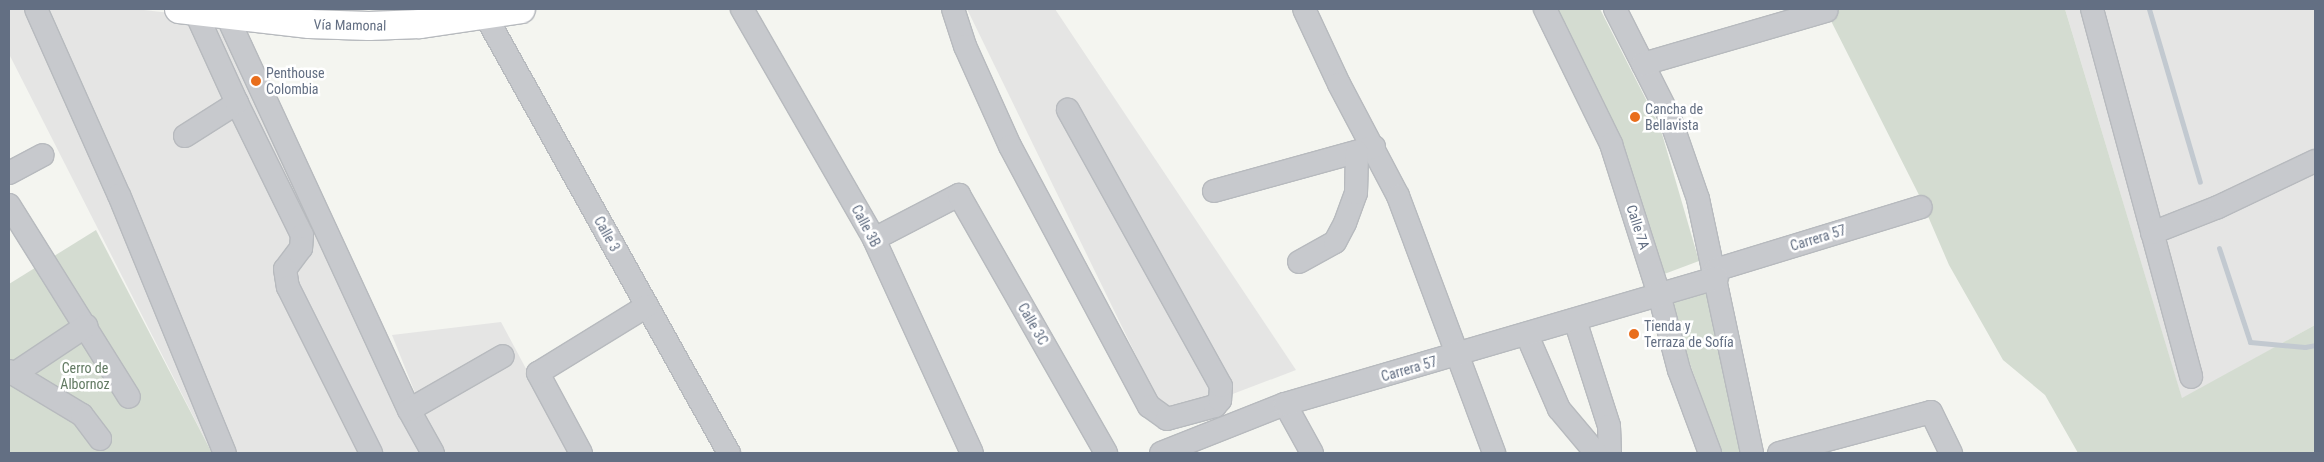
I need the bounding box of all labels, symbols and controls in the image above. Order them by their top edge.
street label: Vía Mamonal [314,16,386,34]
place label: Penthouse Colombia [266,65,325,98]
marker: Penthouse Colombia [250,75,262,87]
place label: Cancha de Bellavista [1645,101,1703,134]
marker: Cancha de Bellavista [1629,111,1641,123]
street label: Calle 3B [848,202,884,250]
street label: Calle 7A [1623,203,1653,251]
street label: Calle 3 [591,213,623,255]
street label: Carrera 57 [1788,222,1848,254]
street label: Calle 3C [1014,300,1052,348]
place label: Tienda y Terraza de Sofía [1644,318,1734,351]
marker: Tienda y Terraza de Sofía [1628,328,1640,340]
street label: Carrera 57 [1379,353,1439,385]
park label: Cerro de Albornoz [60,360,110,392]

